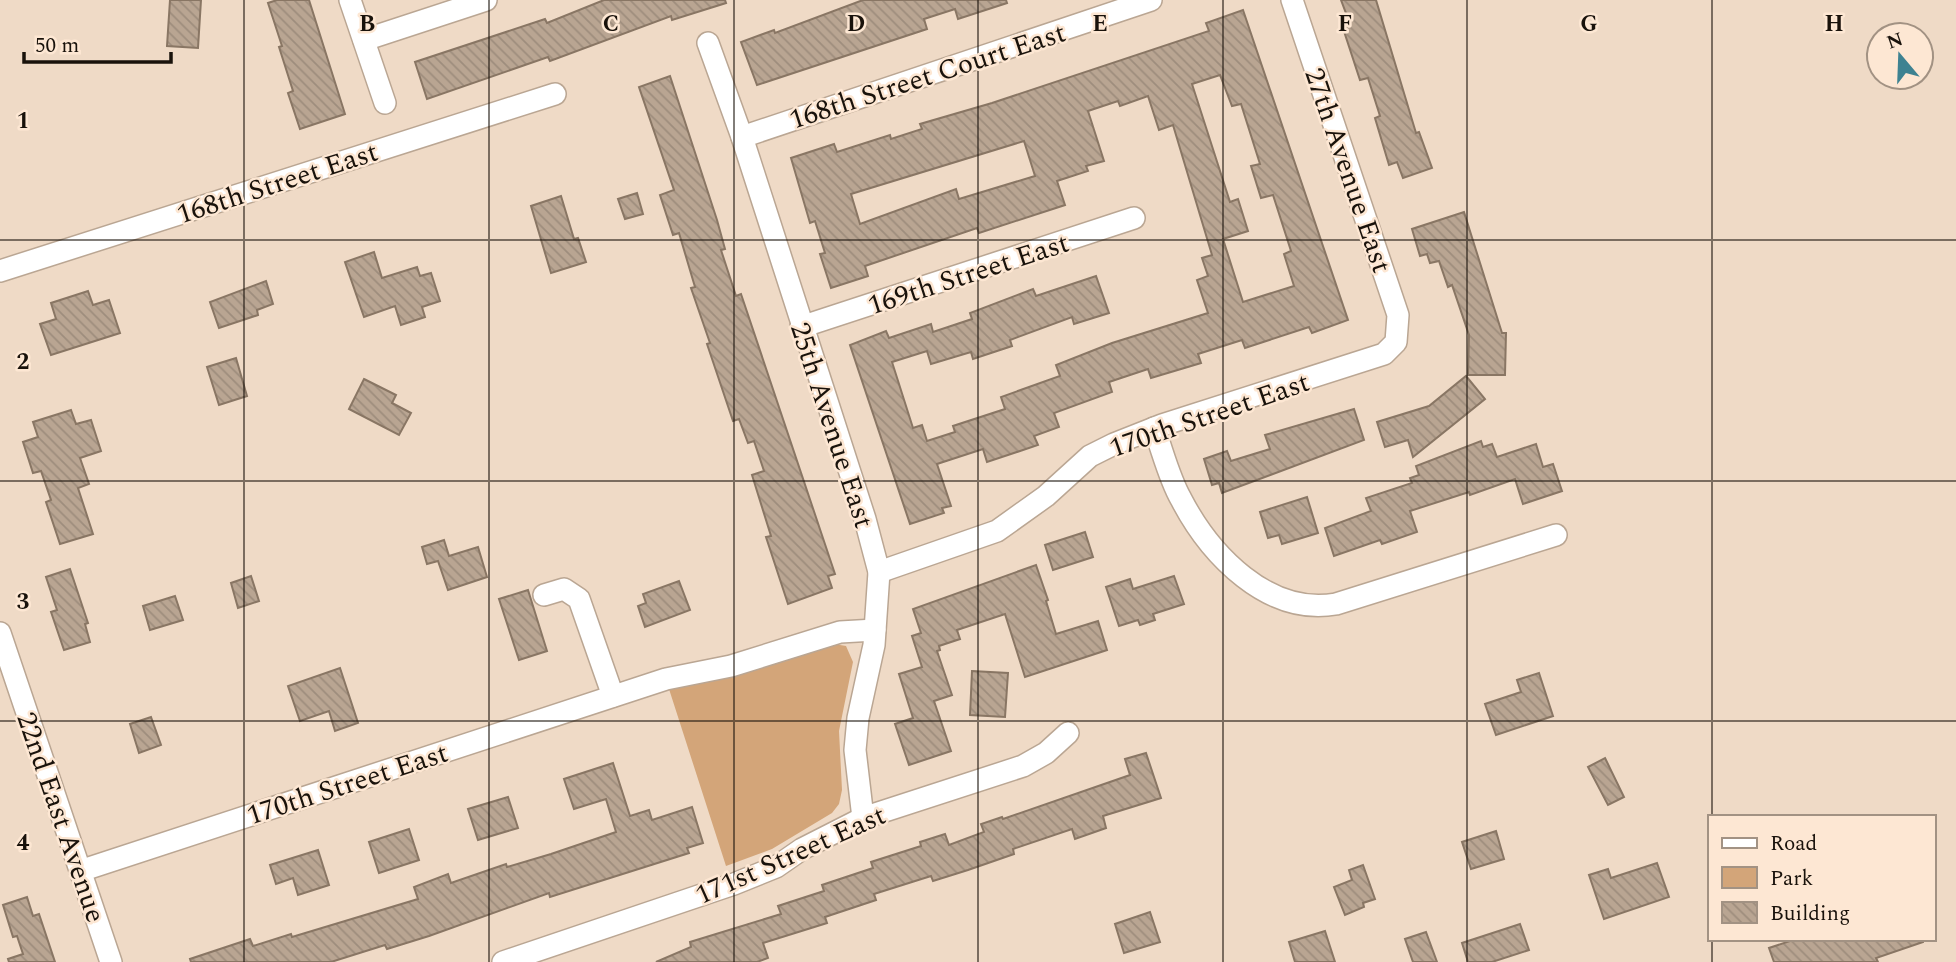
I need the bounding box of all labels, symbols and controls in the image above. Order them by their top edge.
text: B [359,7,375,42]
text: C [603,7,619,42]
text: D [847,7,865,42]
text: E [1092,7,1108,42]
text: F [1338,7,1352,42]
text: G [1580,7,1598,42]
text: H [1824,7,1844,42]
street label: 168th Street Court East [784,11,1071,141]
scale bar [24,21,172,65]
north arrow [1865,21,1935,91]
text: N [1883,25,1907,58]
text: 50 m [35,30,79,62]
street label: 27th Avenue East [1292,62,1403,279]
text: 1 [17,104,29,139]
street label: 168th Street East [171,131,384,236]
street label: 169th Street East [862,222,1075,327]
street label: 25th Avenue East [778,317,885,534]
text: 2 [17,345,30,380]
street label: 170th Street East [1104,361,1316,470]
text: 3 [17,585,30,620]
street label: 22nd East Avenue [4,706,117,929]
street label: 170th Street East [241,732,454,837]
street label: 171st Street East [688,794,893,917]
legend [1708,815,1935,941]
text: 4 [17,826,30,861]
text: Road [1770,828,1817,860]
text: Park [1770,863,1814,895]
text: Building [1770,898,1850,930]

